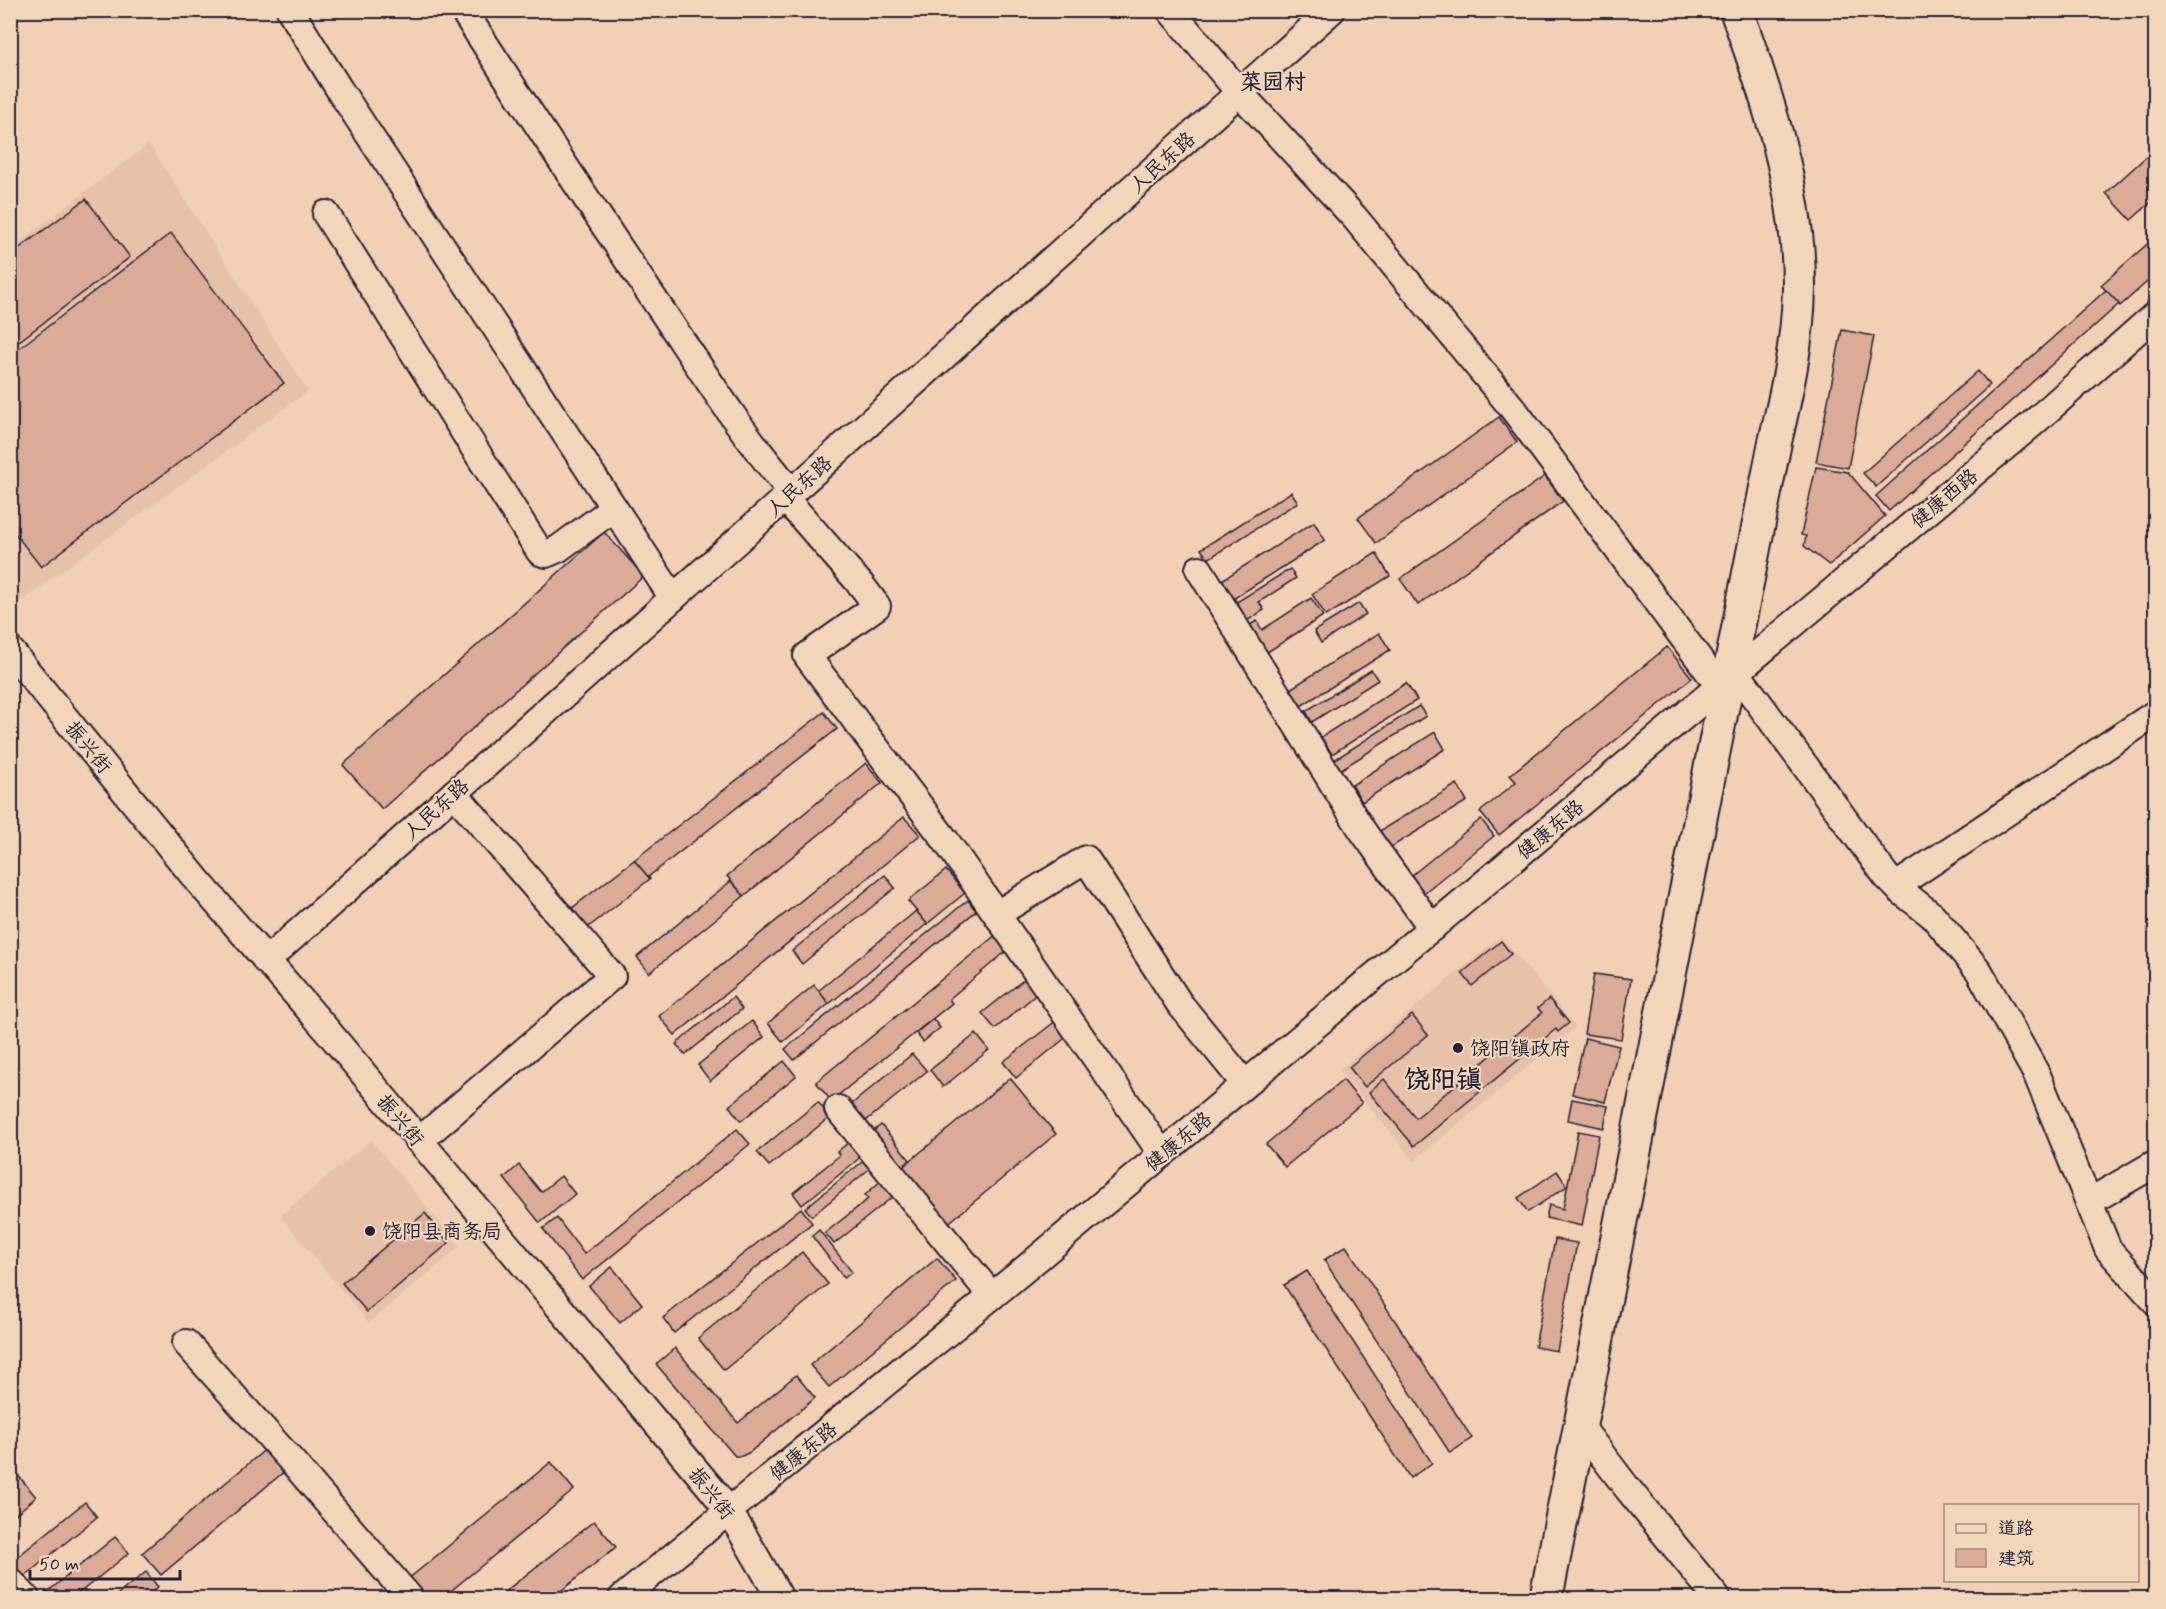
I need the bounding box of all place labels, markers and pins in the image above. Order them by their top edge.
place label: 饶阳镇政府 [1470,1036,1570,1063]
marker: 饶阳镇政府 [1451,1041,1465,1055]
place label: 饶阳县商务局 [382,1219,502,1246]
marker: 饶阳县商务局 [363,1224,377,1238]

